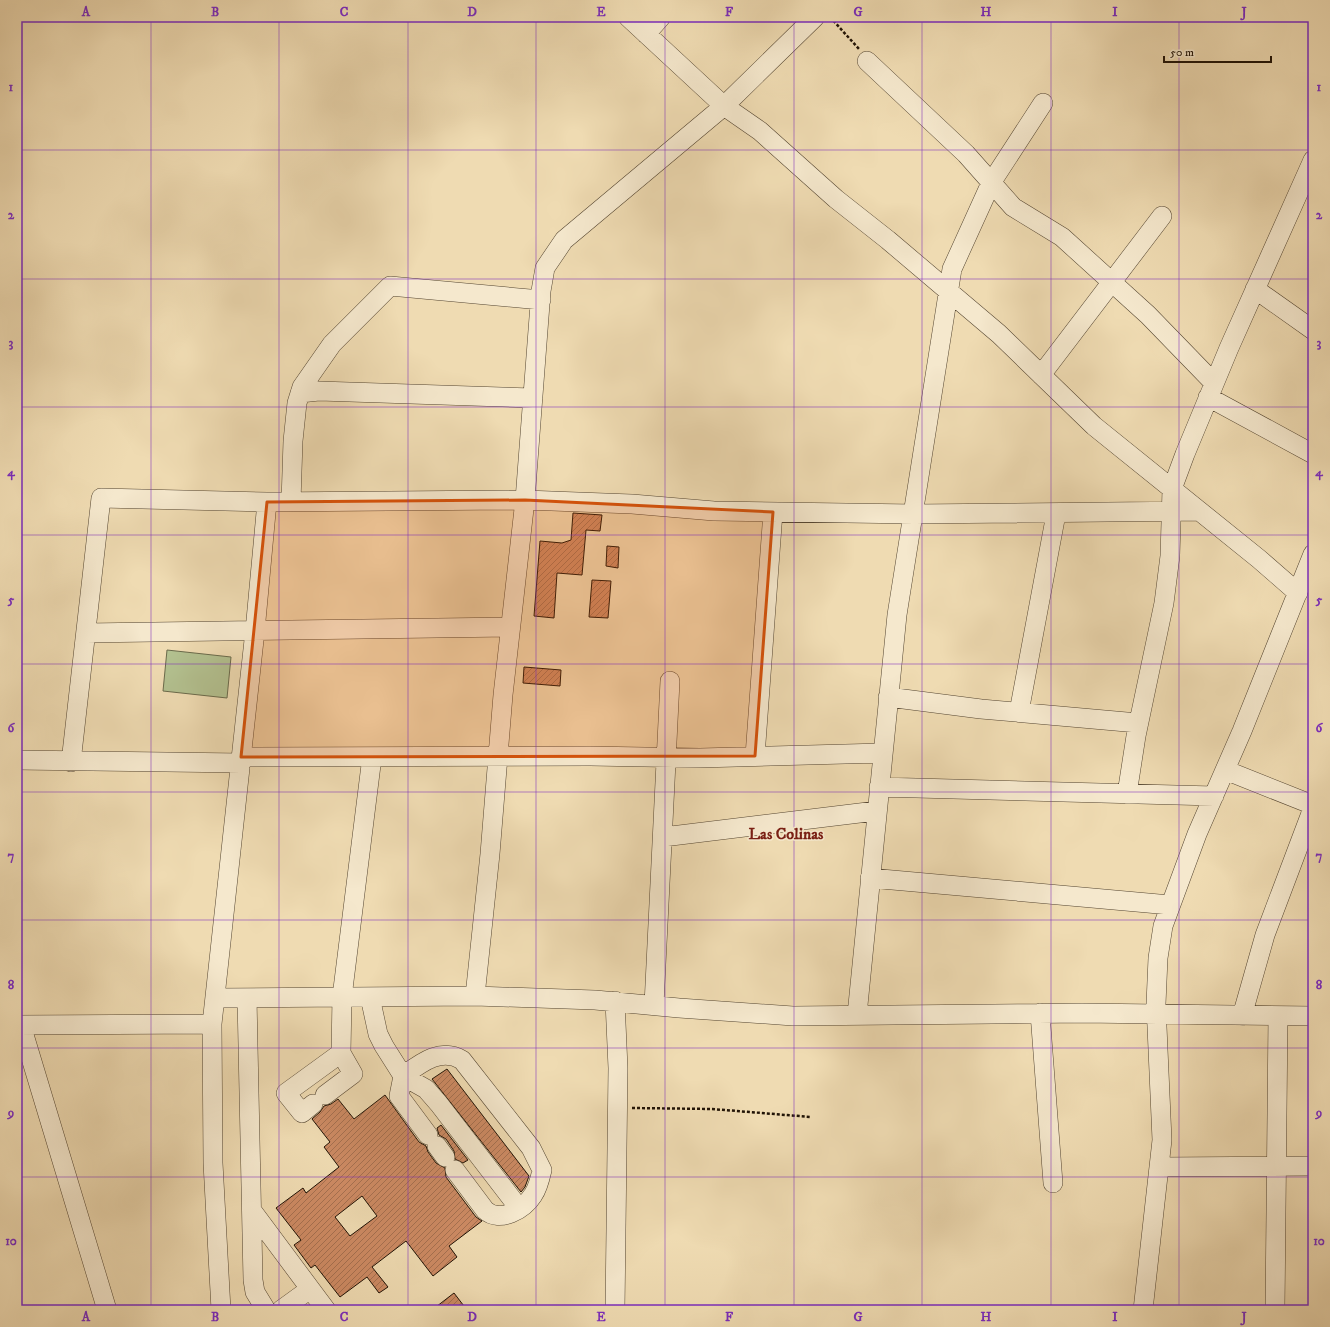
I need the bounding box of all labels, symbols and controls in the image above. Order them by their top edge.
text: A [81,4,91,20]
text: B [211,4,219,20]
text: C [340,4,349,20]
text: D [467,4,477,20]
text: E [596,4,606,20]
text: F [725,4,734,20]
text: G [853,4,863,20]
text: H [981,4,992,20]
text: I [1112,4,1118,20]
text: J [1239,4,1247,21]
scale bar [1164,38,1271,64]
text: 50 m [1170,45,1194,60]
text: 1 [9,79,14,95]
text: 1 [1317,79,1322,95]
text: 2 [8,207,15,223]
text: 2 [1316,207,1323,223]
text: 3 [9,335,14,351]
text: 3 [1317,335,1322,351]
text: 4 [6,464,15,481]
text: 4 [1314,464,1323,481]
text: 5 [7,592,15,608]
text: 5 [1315,592,1323,608]
text: 6 [8,720,16,736]
text: 6 [1316,720,1324,736]
district label: Las Colinas [749,824,824,844]
text: 7 [8,848,15,864]
text: 7 [1316,848,1323,864]
text: 8 [8,977,15,993]
text: 8 [1316,977,1323,993]
text: 9 [7,1105,14,1121]
text: 9 [1315,1105,1322,1121]
text: 10 [5,1233,17,1249]
text: 10 [1313,1233,1325,1249]
text: A [81,1309,91,1325]
text: B [211,1309,219,1325]
text: C [340,1309,349,1325]
text: D [467,1309,477,1325]
text: E [596,1309,606,1325]
text: F [725,1309,734,1325]
text: G [853,1309,863,1325]
text: H [981,1309,992,1325]
text: I [1112,1309,1118,1325]
text: J [1239,1309,1247,1326]

